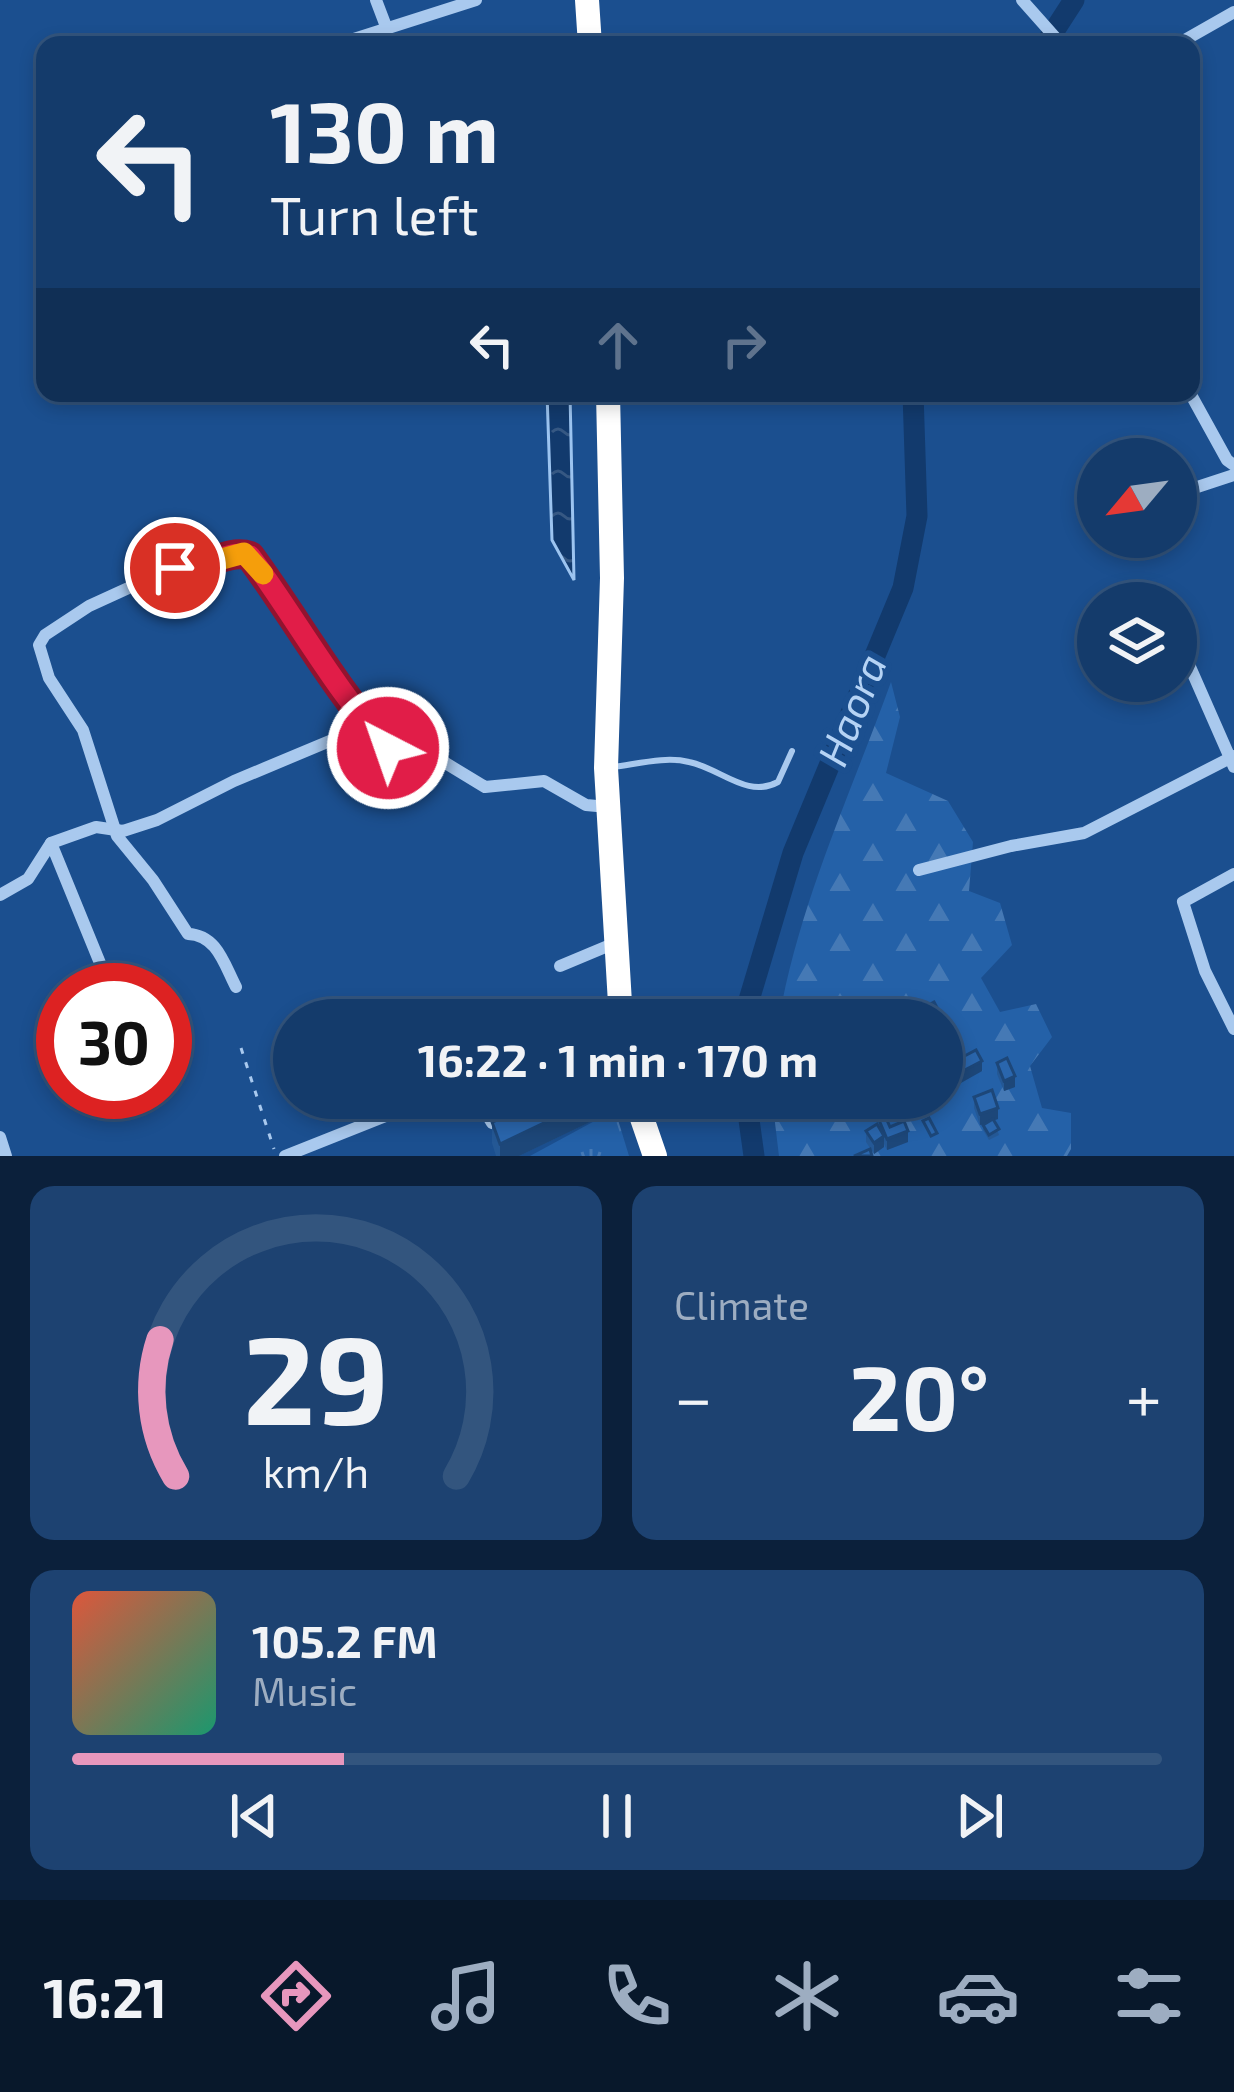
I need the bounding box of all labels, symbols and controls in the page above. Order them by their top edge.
text: 130 m [270,79,499,180]
icon: left [72,84,228,240]
text: Turn left [270,181,479,246]
icon: left [459,312,525,378]
icon: ahead [585,312,651,378]
icon: right [711,312,777,378]
north arrow [1077,438,1197,558]
map controls [1077,438,1197,702]
pin [124,517,226,619]
icon: arrive [142,535,208,601]
button: layers [1077,582,1197,702]
water label: Haora [805,646,895,772]
position arrow [325,685,451,811]
speed limit sign: 30 [36,963,192,1119]
text: 16:22 · 1 min · 170 m [418,1032,818,1086]
text: Climate [674,1281,809,1328]
text: 29 [243,1300,389,1450]
text: 20° [849,1341,989,1449]
text: − [674,1356,713,1435]
text: + [1126,1356,1162,1435]
text: km/h [263,1445,369,1497]
text: 105.2 FM [252,1613,438,1667]
text: Music [252,1667,357,1714]
icon: previous [221,1783,287,1849]
icon: pause [584,1783,650,1849]
icon: next [947,1783,1013,1849]
icon: directions [254,1954,338,2038]
icon: music [424,1954,508,2038]
icon: phone [595,1954,679,2038]
icon: climate [765,1954,849,2038]
icon: car [936,1954,1020,2038]
icon: filters [1107,1954,1191,2038]
text: 16:21 [43,1964,167,2029]

